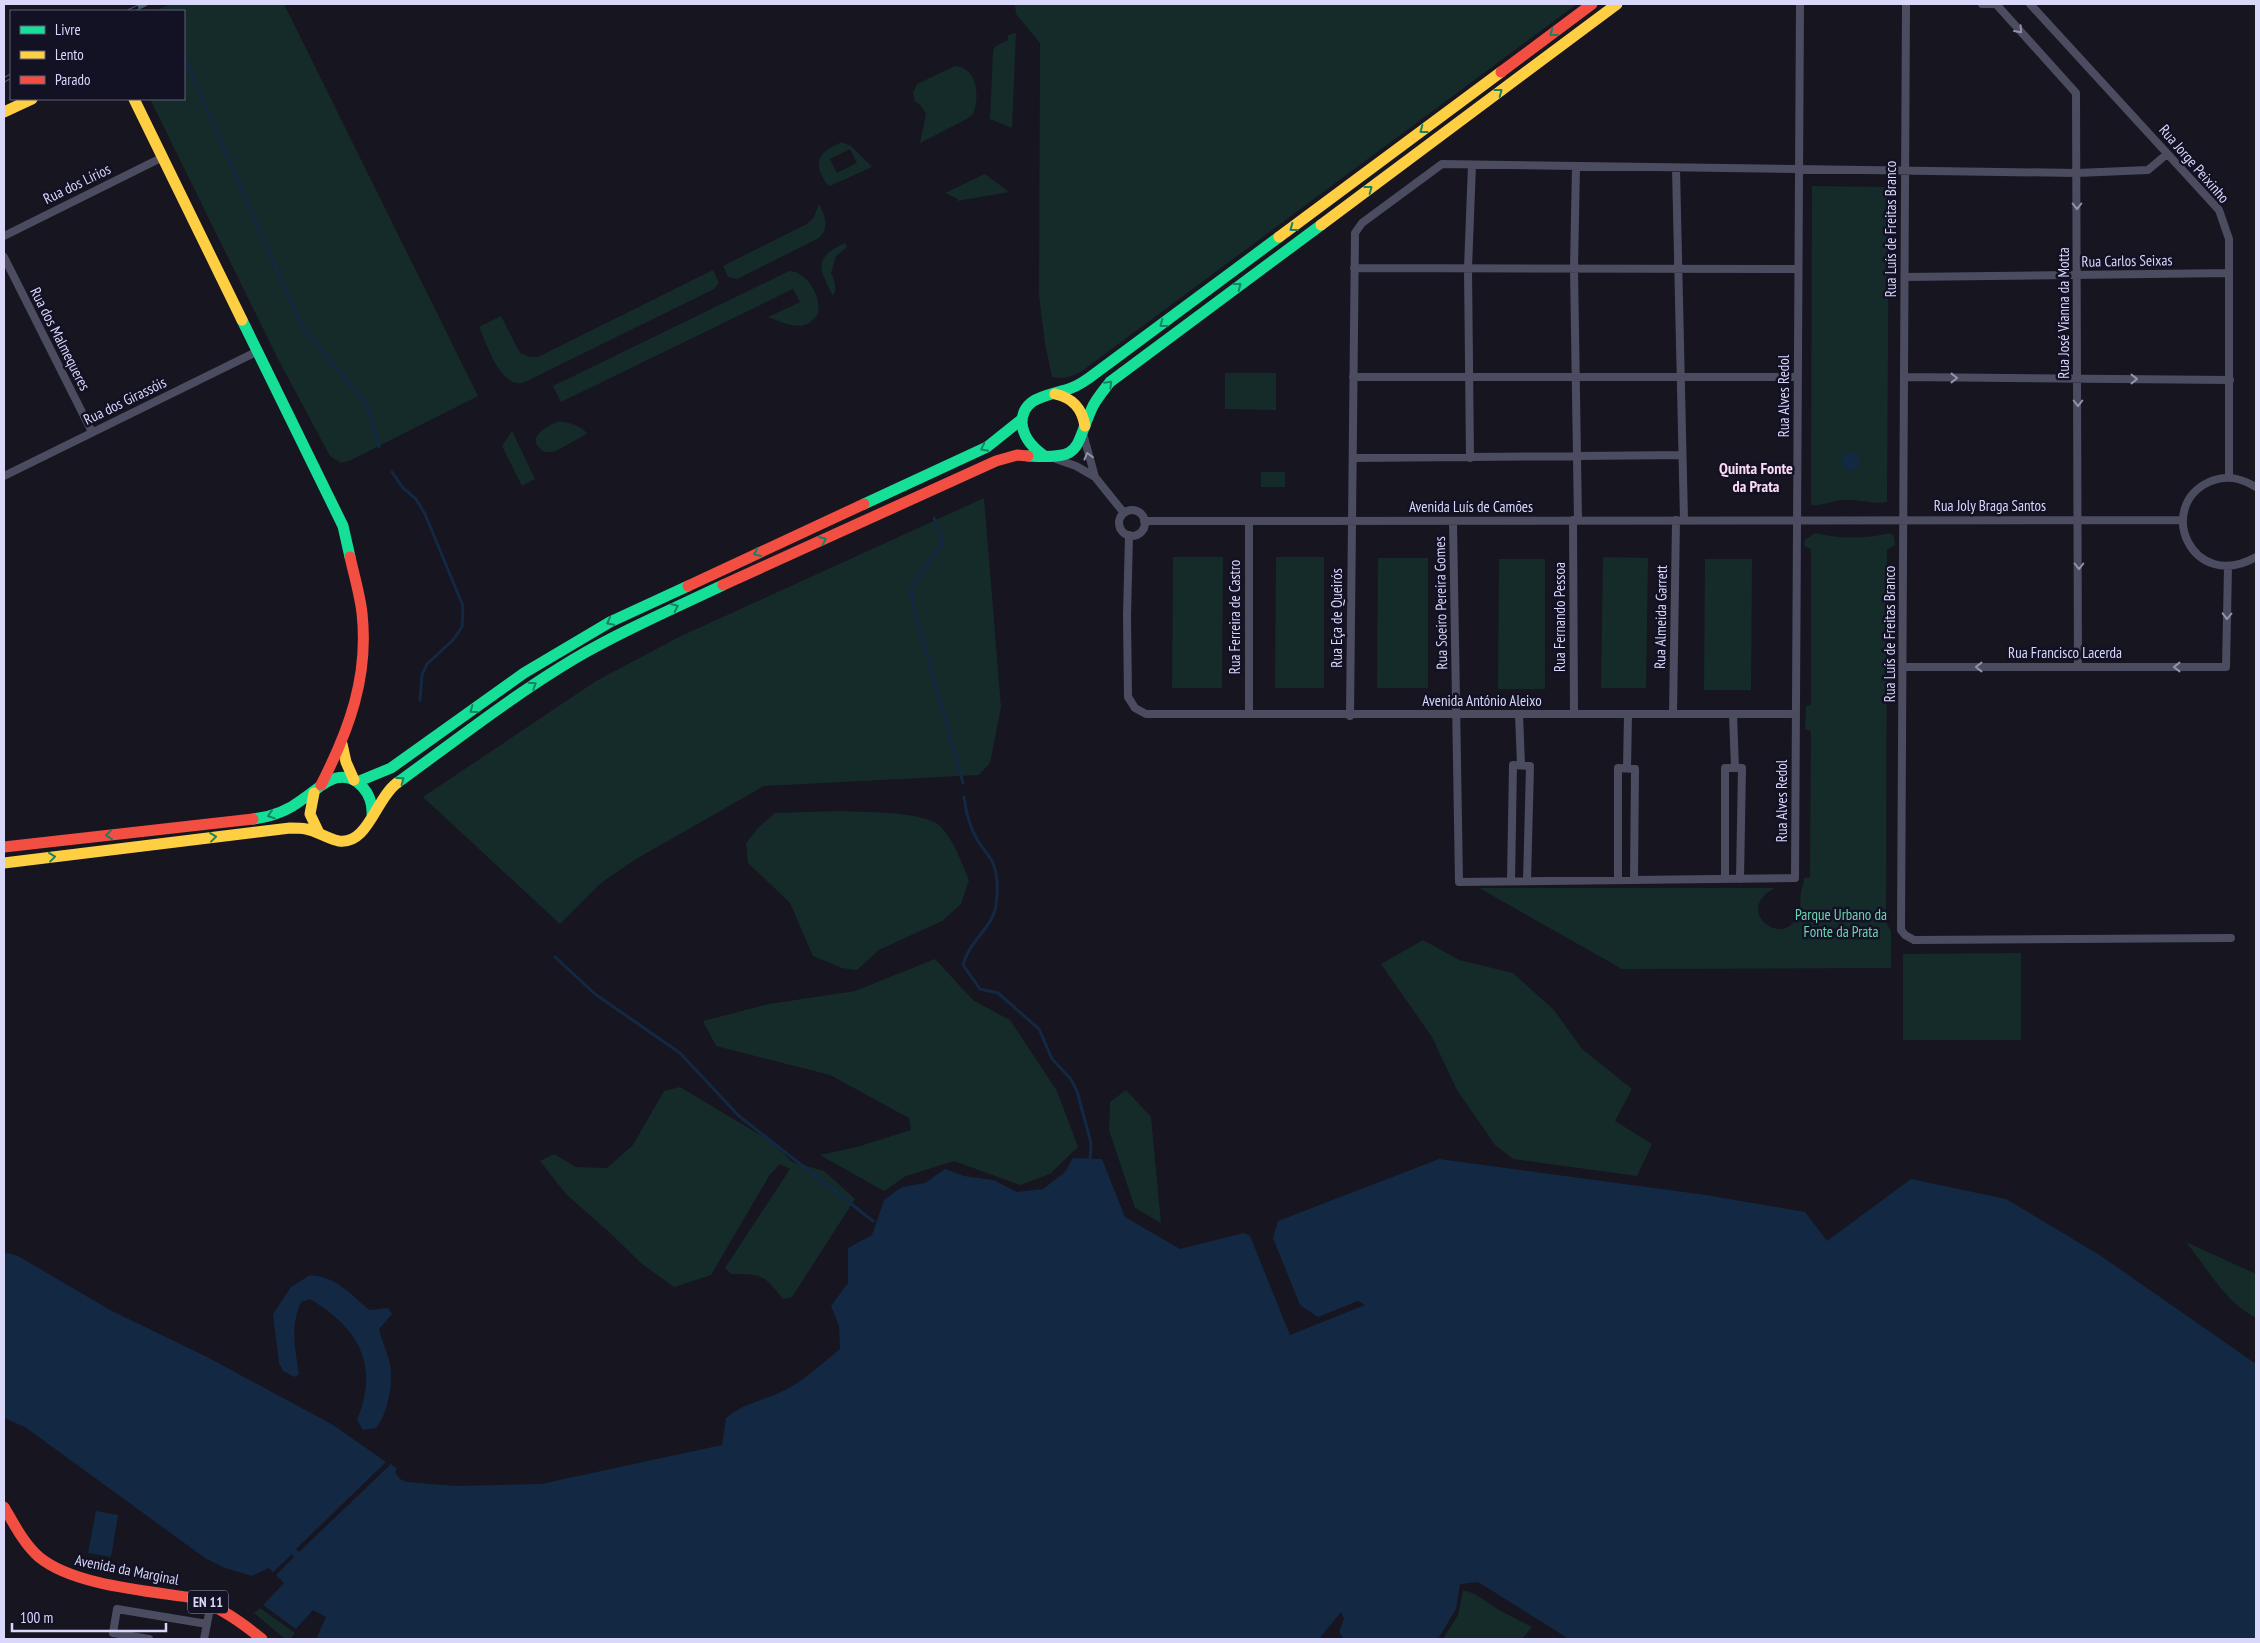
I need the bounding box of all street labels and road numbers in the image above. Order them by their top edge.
street label: Rua Jorge Peixinho [2155,121,2234,207]
street label: Rua dos Lírios [40,159,114,208]
street label: Rua Luís de Freitas Branco [1881,161,1900,297]
street label: Rua José Vianna da Motta [2054,247,2073,379]
street label: Rua Carlos Seixas [2081,250,2173,271]
street label: Rua dos Malmequeres [26,284,95,394]
street label: Rua Alves Redol [1774,354,1793,437]
street label: Rua dos Girassóis [80,372,169,429]
street label: Rua Joly Braga Santos [1934,496,2046,515]
street label: Avenida Luís de Camões [1409,497,1533,516]
street label: Rua Soeiro Pereira Gomes [1430,536,1451,670]
street label: Rua Ferreira de Castro [1225,560,1244,674]
street label: Rua Fernando Pessoa [1550,562,1569,672]
street label: Rua Almeida Garrett [1650,565,1671,669]
street label: Rua Luís de Freitas Branco [1880,566,1899,702]
street label: Rua Eça de Queirós [1327,568,1346,668]
street label: Rua Francisco Lacerda [2008,643,2122,662]
street label: Avenida António Aleixo [1422,691,1542,710]
street label: Rua Alves Redol [1772,759,1791,842]
street label: Avenida da Marginal [74,1550,181,1589]
road number: EN 11 [188,1590,228,1614]

